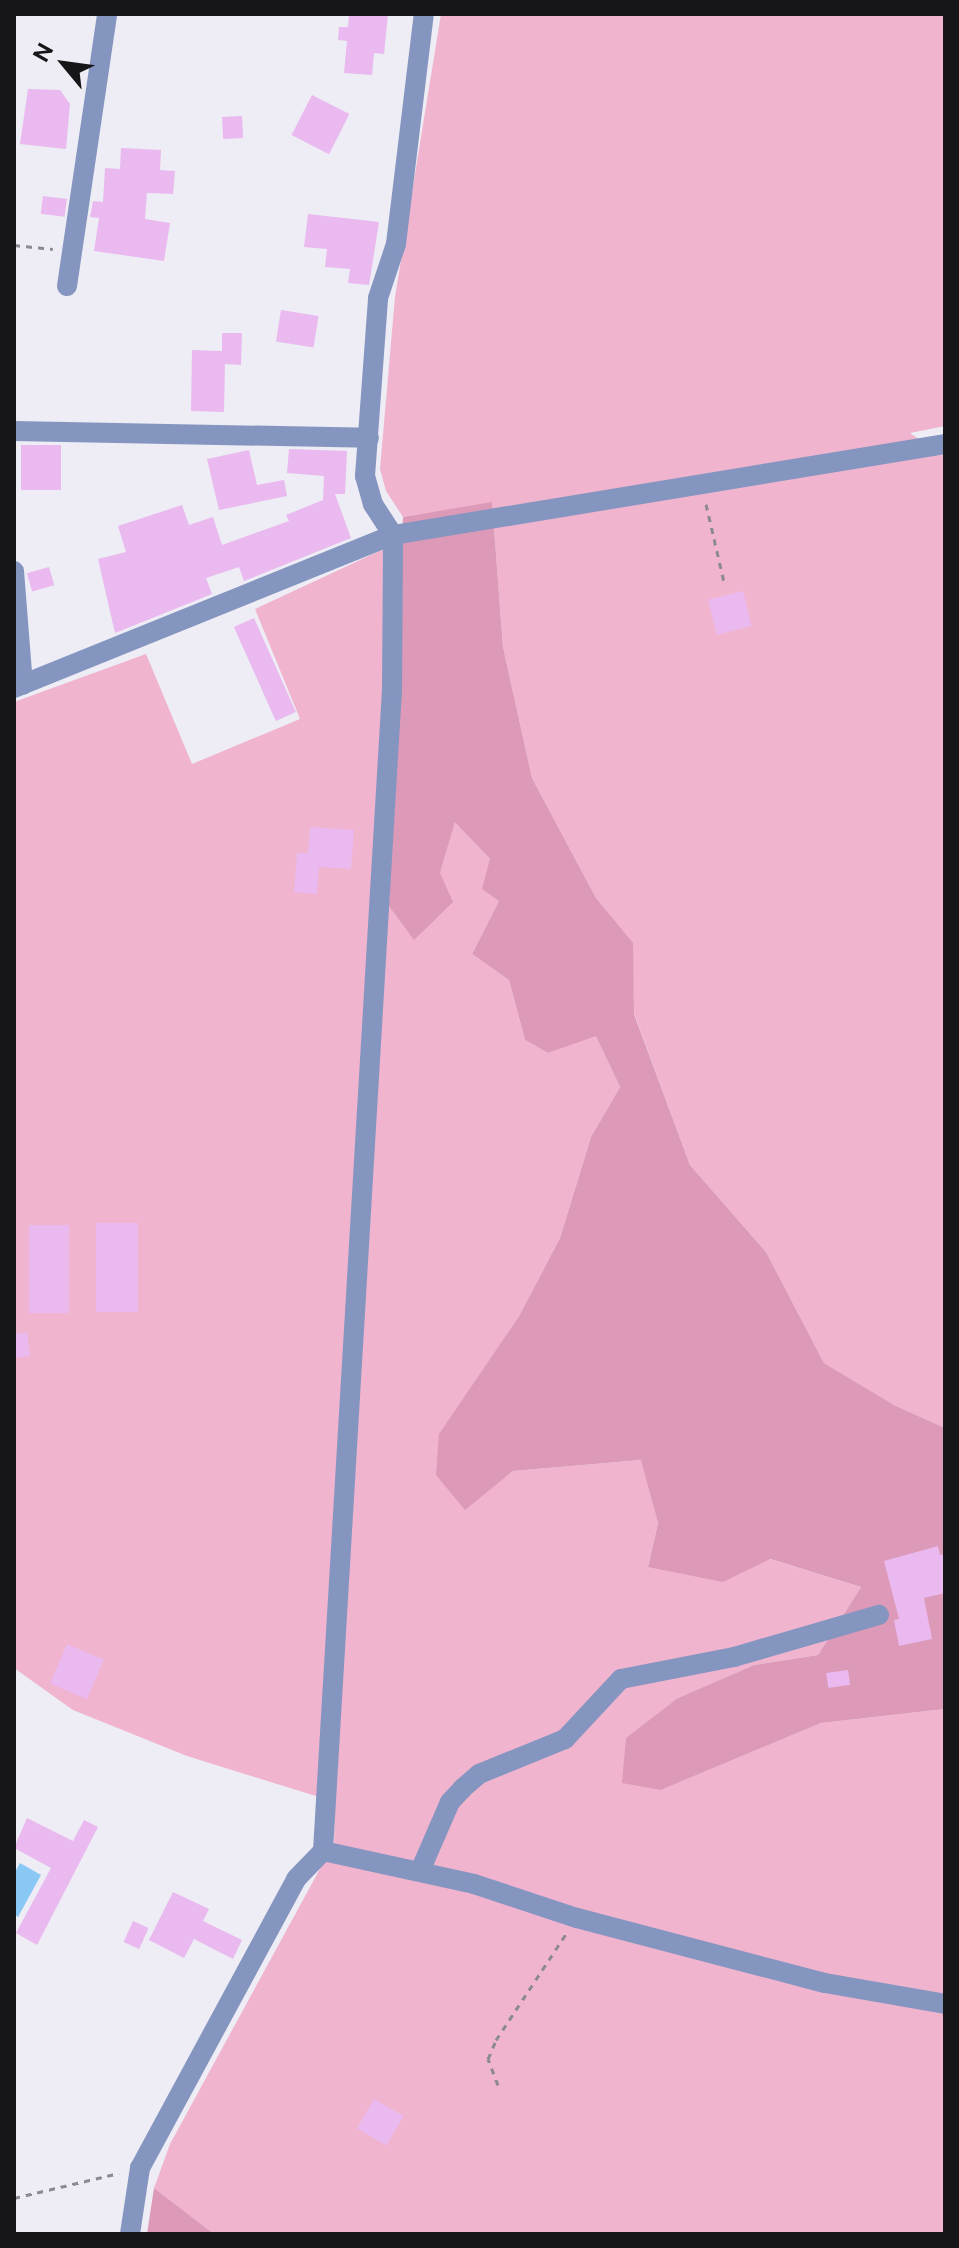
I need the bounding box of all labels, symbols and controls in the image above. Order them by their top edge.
north arrow [24,24,104,104]
text: N [27,39,59,66]

